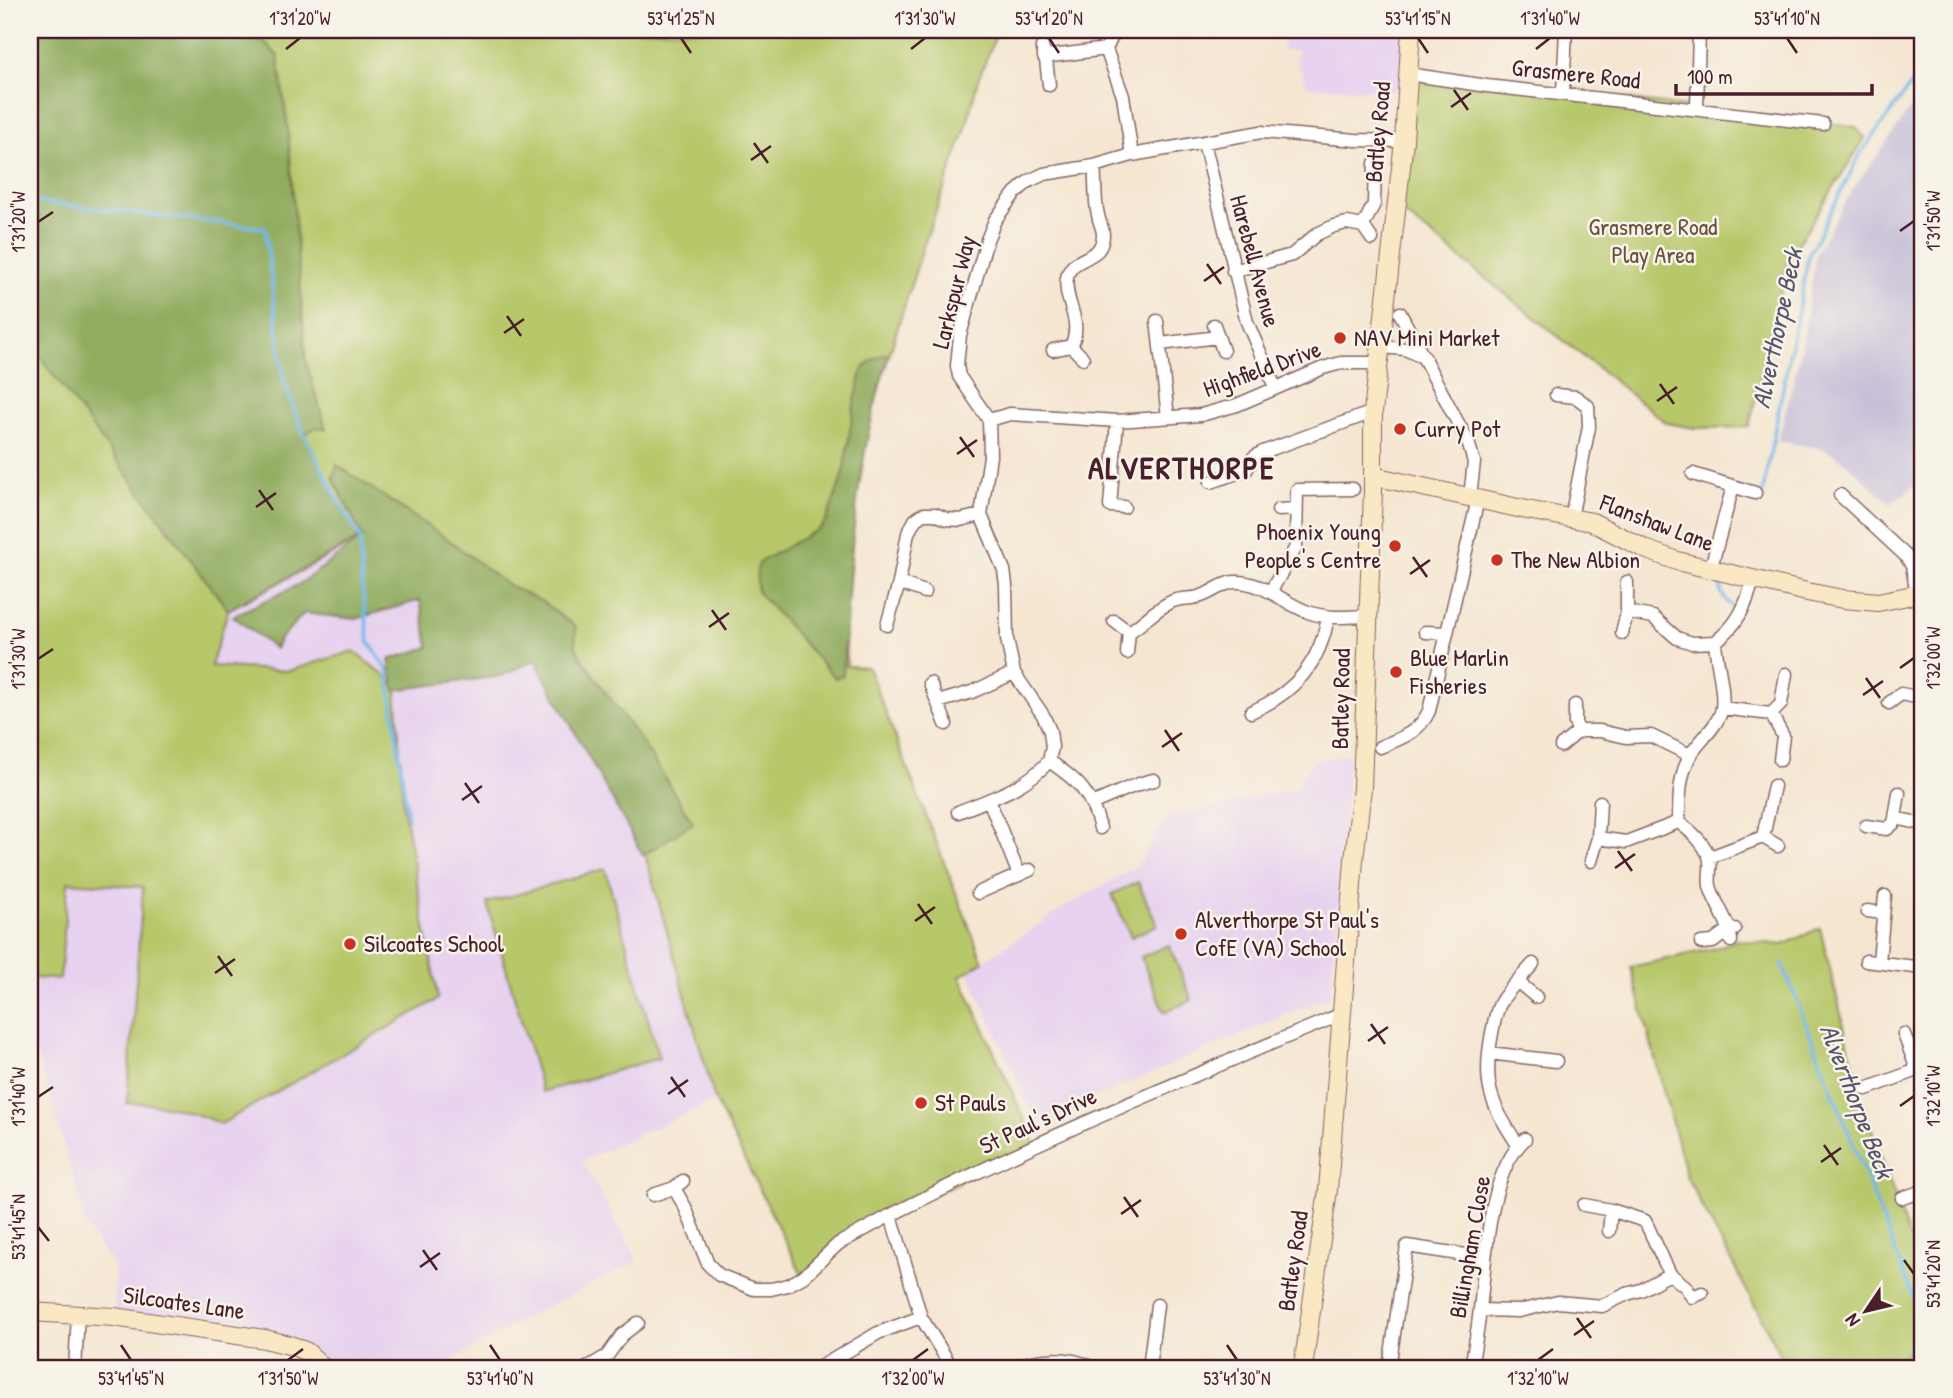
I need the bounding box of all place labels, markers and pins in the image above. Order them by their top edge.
place label: NAV Mini Market [1354,321,1500,353]
marker: NAV Mini Market [1332,330,1348,346]
place label: Curry Pot [1414,412,1501,444]
marker: Curry Pot [1392,421,1408,437]
place label: Phoenix Young People's Centre [1245,515,1381,575]
marker: Phoenix Young People's Centre [1387,538,1403,554]
place label: The New Albion [1511,543,1640,575]
marker: The New Albion [1489,552,1505,568]
place label: Blue Marlin Fisheries [1409,641,1509,701]
marker: Blue Marlin Fisheries [1388,664,1404,680]
place label: Alverthorpe St Paul's CofE (VA) School [1195,903,1379,963]
marker: Alverthorpe St Paul's CofE (VA) School [1173,926,1189,942]
place label: Silcoates School [364,927,504,959]
marker: Silcoates School [342,936,358,952]
place label: St Pauls [935,1086,1006,1118]
marker: St Pauls [913,1095,929,1111]

